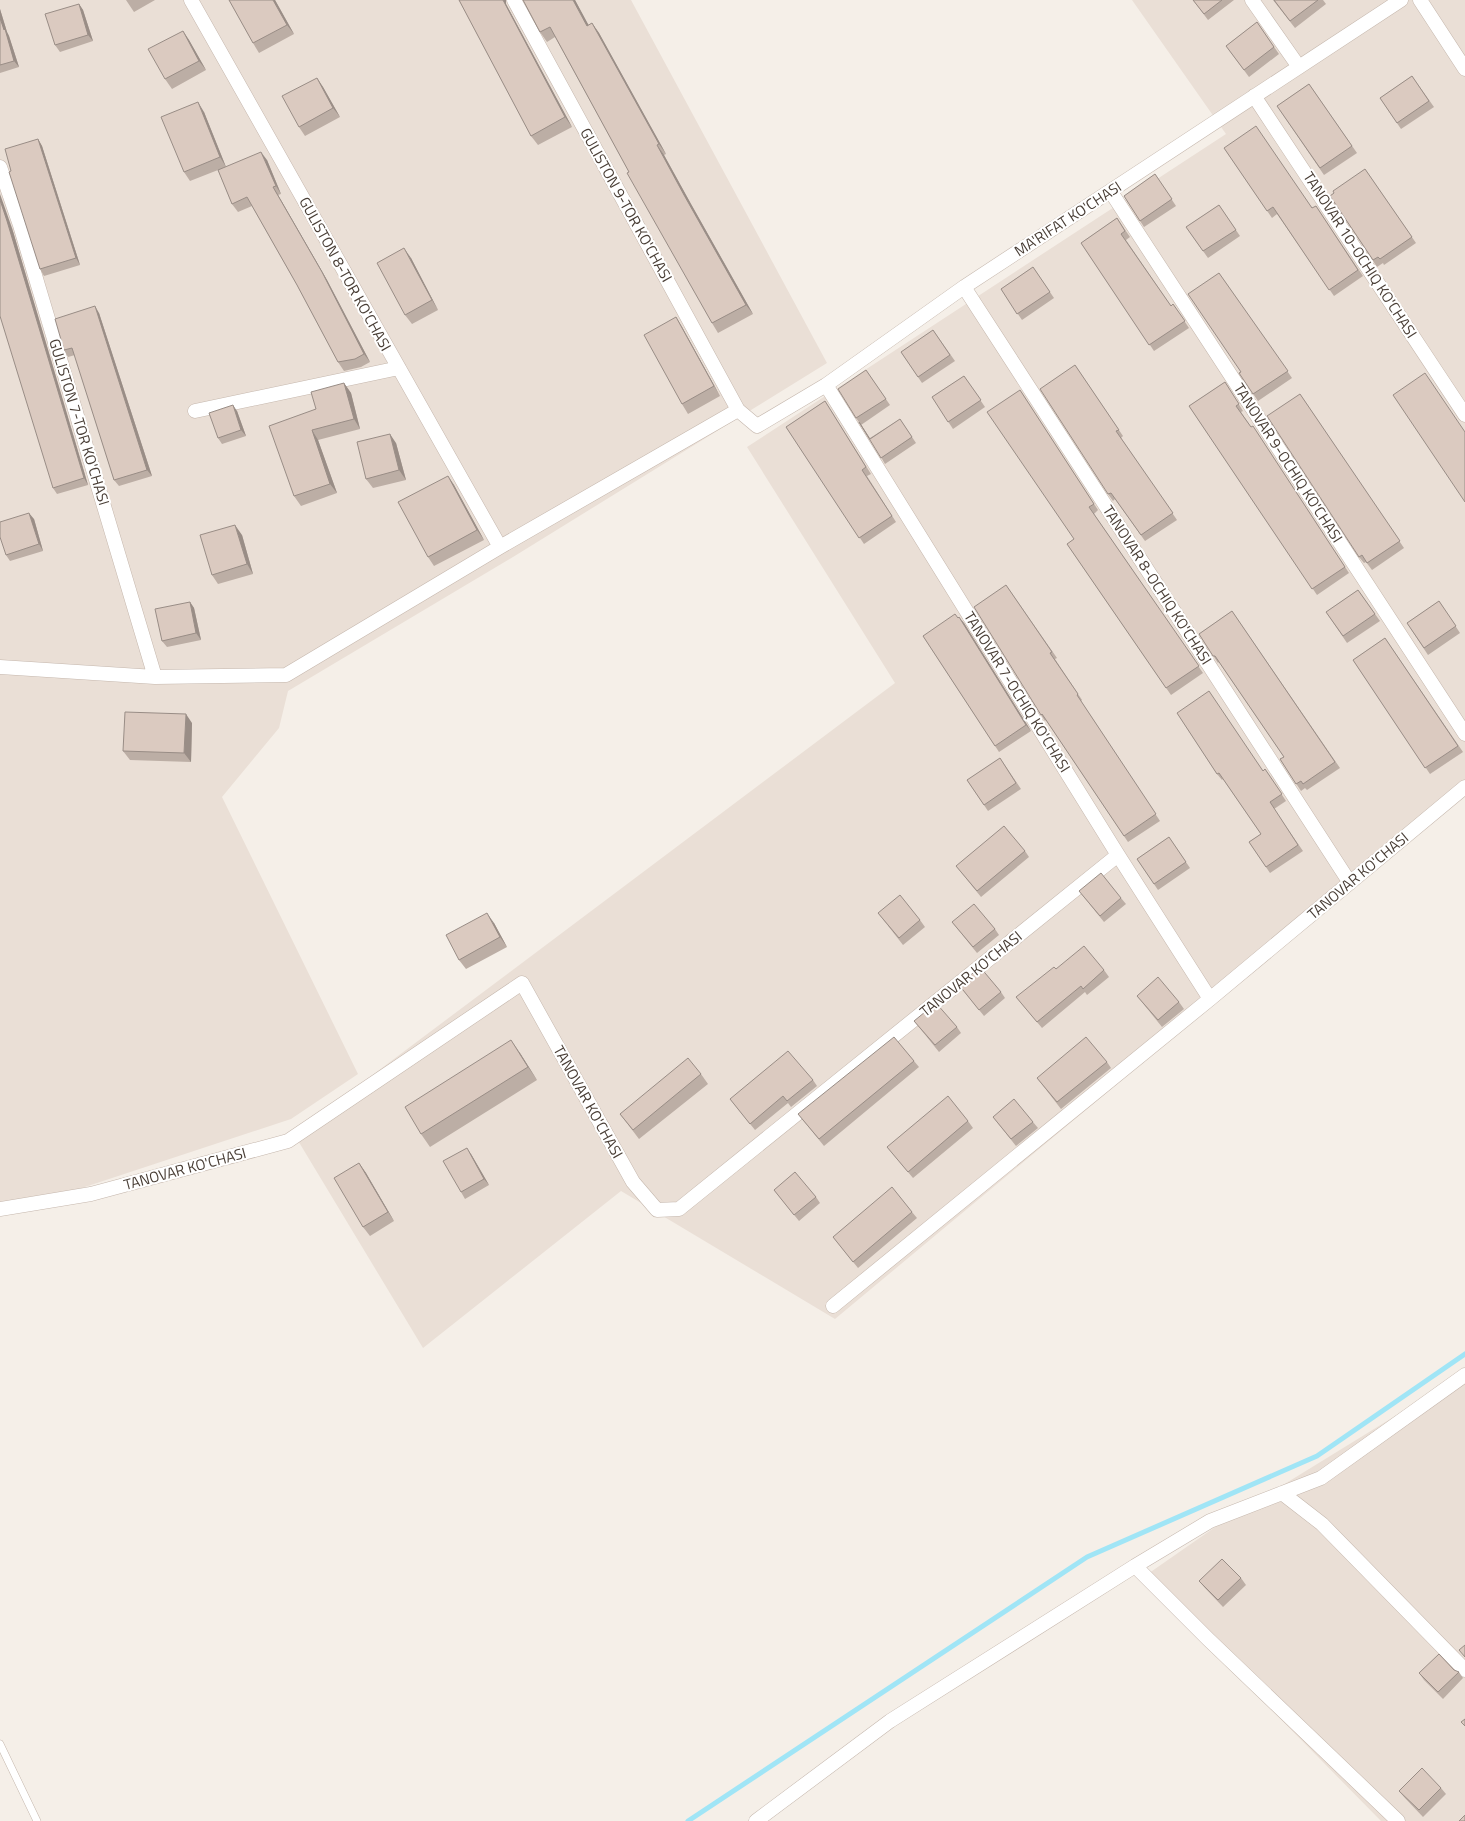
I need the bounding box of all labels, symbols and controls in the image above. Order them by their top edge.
street label: GULISTON 9-TOR KO'CHASI [574,123,678,286]
street label: TANOVAR 10-OCHIQ KO'CHASI [1298,167,1423,343]
street label: MA'RIFAT KO'CHASI [1009,175,1126,262]
street label: GULISTON 8-TOR KO'CHASI [293,192,397,355]
street label: GULISTON 7-TOR KO'CHASI [43,336,116,508]
street label: TANOVAR 9-OCHIQ KO'CHASI [1228,378,1349,547]
street label: TANOVAR 8-OCHIQ KO'CHASI [1097,500,1218,669]
street label: TANOVAR 7-OCHIQ KO'CHASI [958,607,1076,777]
street label: TANOVAR KO'CHASI [1302,826,1413,925]
street label: TANOVAR KO'CHASI [914,925,1027,1022]
street label: TANOVAR KO'CHASI [548,1041,629,1162]
street label: TANOVAR KO'CHASI [121,1141,249,1196]

